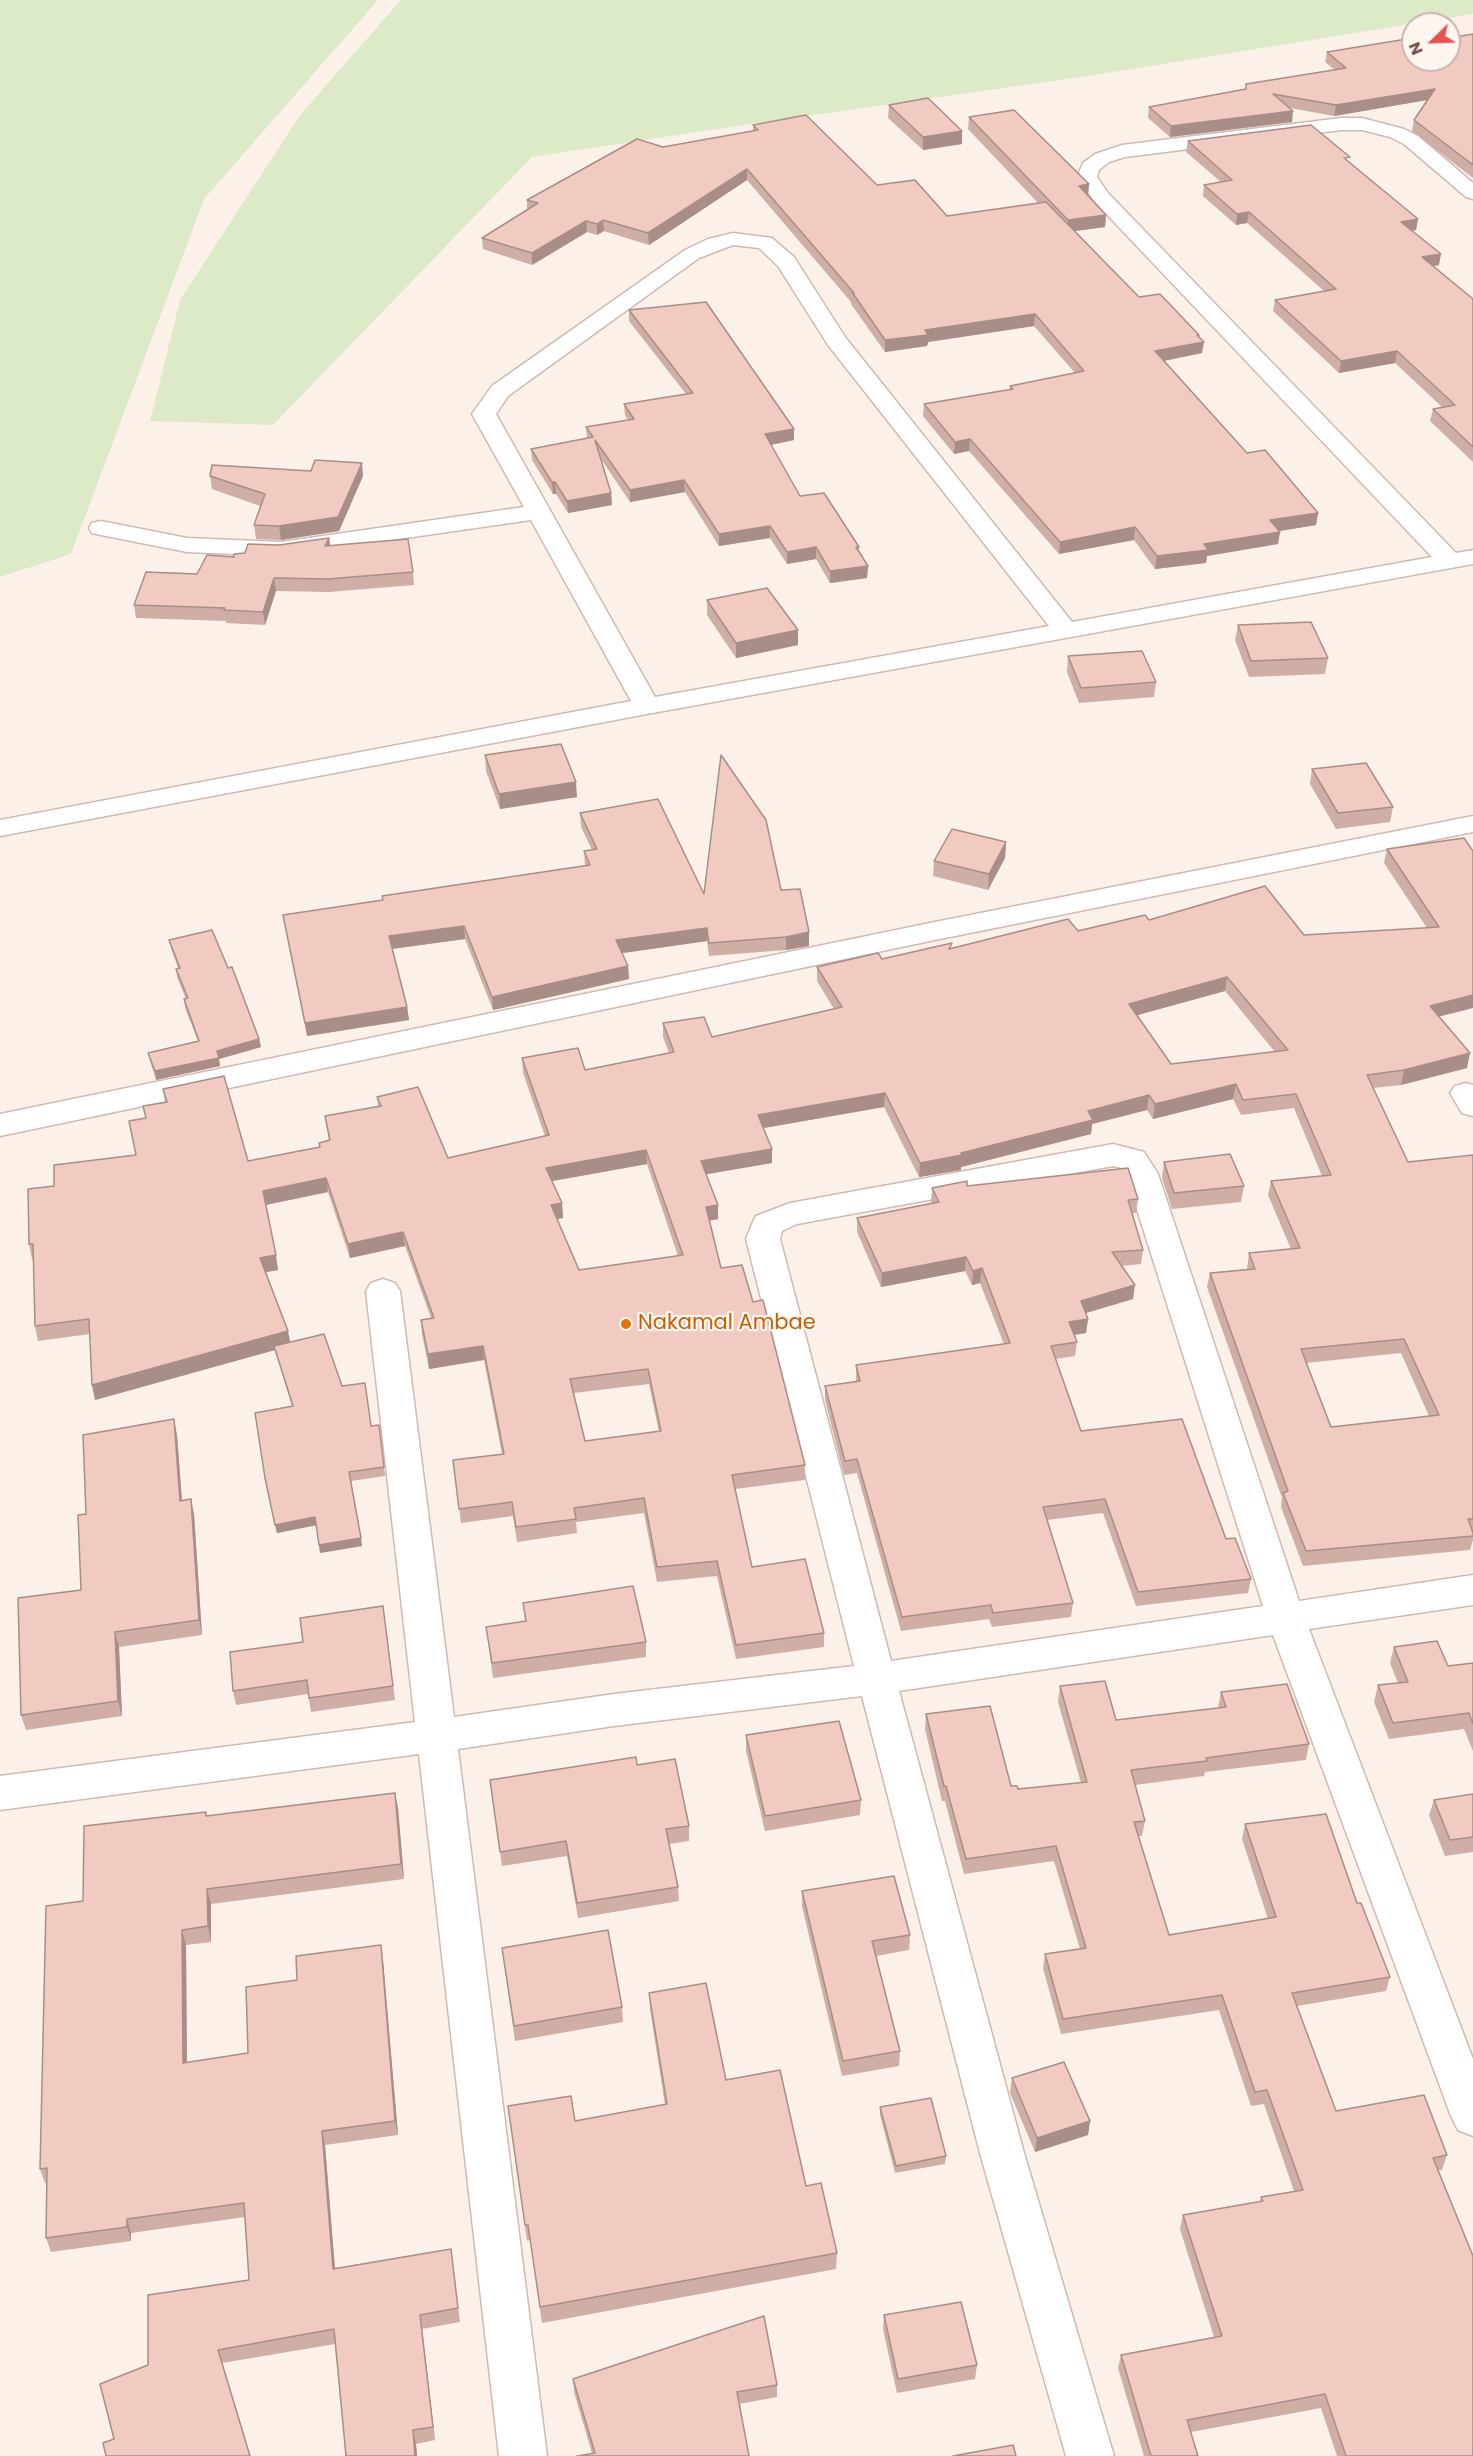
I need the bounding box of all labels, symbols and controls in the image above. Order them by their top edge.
north arrow [1401,12,1461,72]
text: N [1403,38,1429,58]
place label: Nakamal Ambae [638,1311,816,1337]
marker: Nakamal Ambae [619,1317,633,1331]

